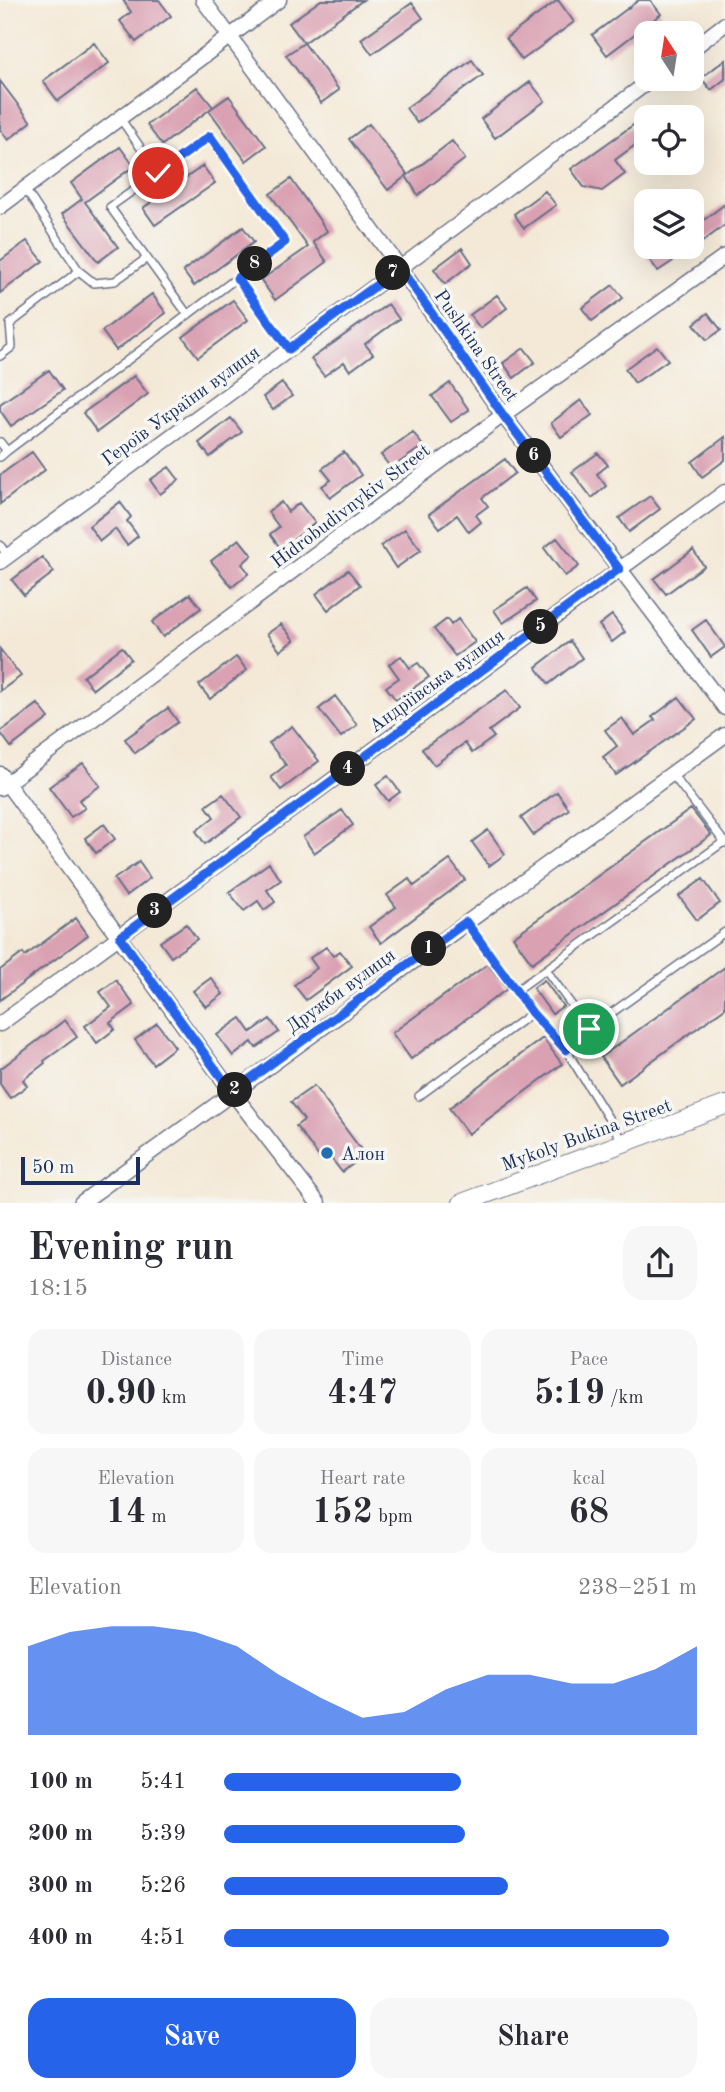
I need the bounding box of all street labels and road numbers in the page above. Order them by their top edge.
street label: Pushkina Street [429,287,521,406]
street label: Героїв України вулиця [99,343,264,471]
street label: Hidrobudivnykiv Street [269,441,434,573]
street label: Андріївська вулиця [366,627,509,737]
street label: Дружби вулиця [283,946,400,1038]
street label: Mykoly Bukina Street [499,1097,674,1176]

